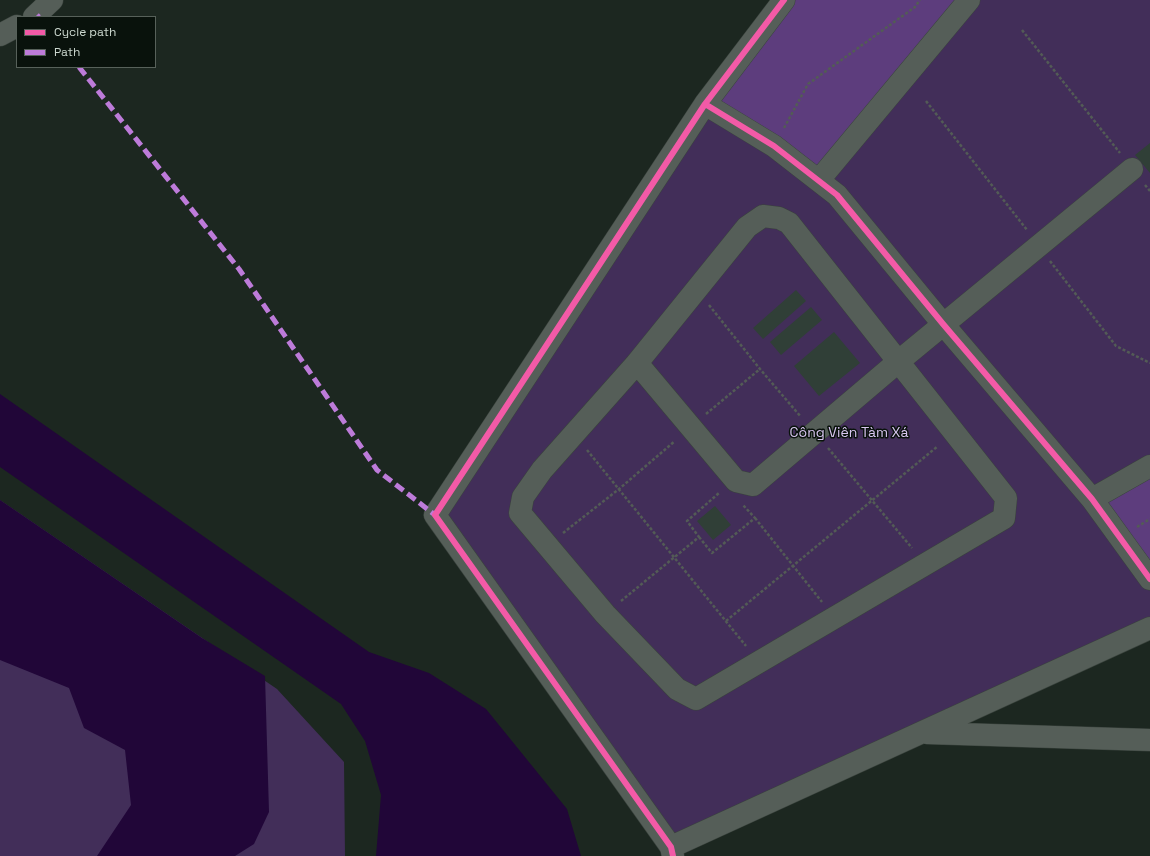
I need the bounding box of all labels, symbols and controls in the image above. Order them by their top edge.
legend [16,16,156,68]
text: Cycle path [54,24,116,40]
text: Path [54,44,80,60]
park label: Công Viên Tàm Xá [790,425,908,441]

